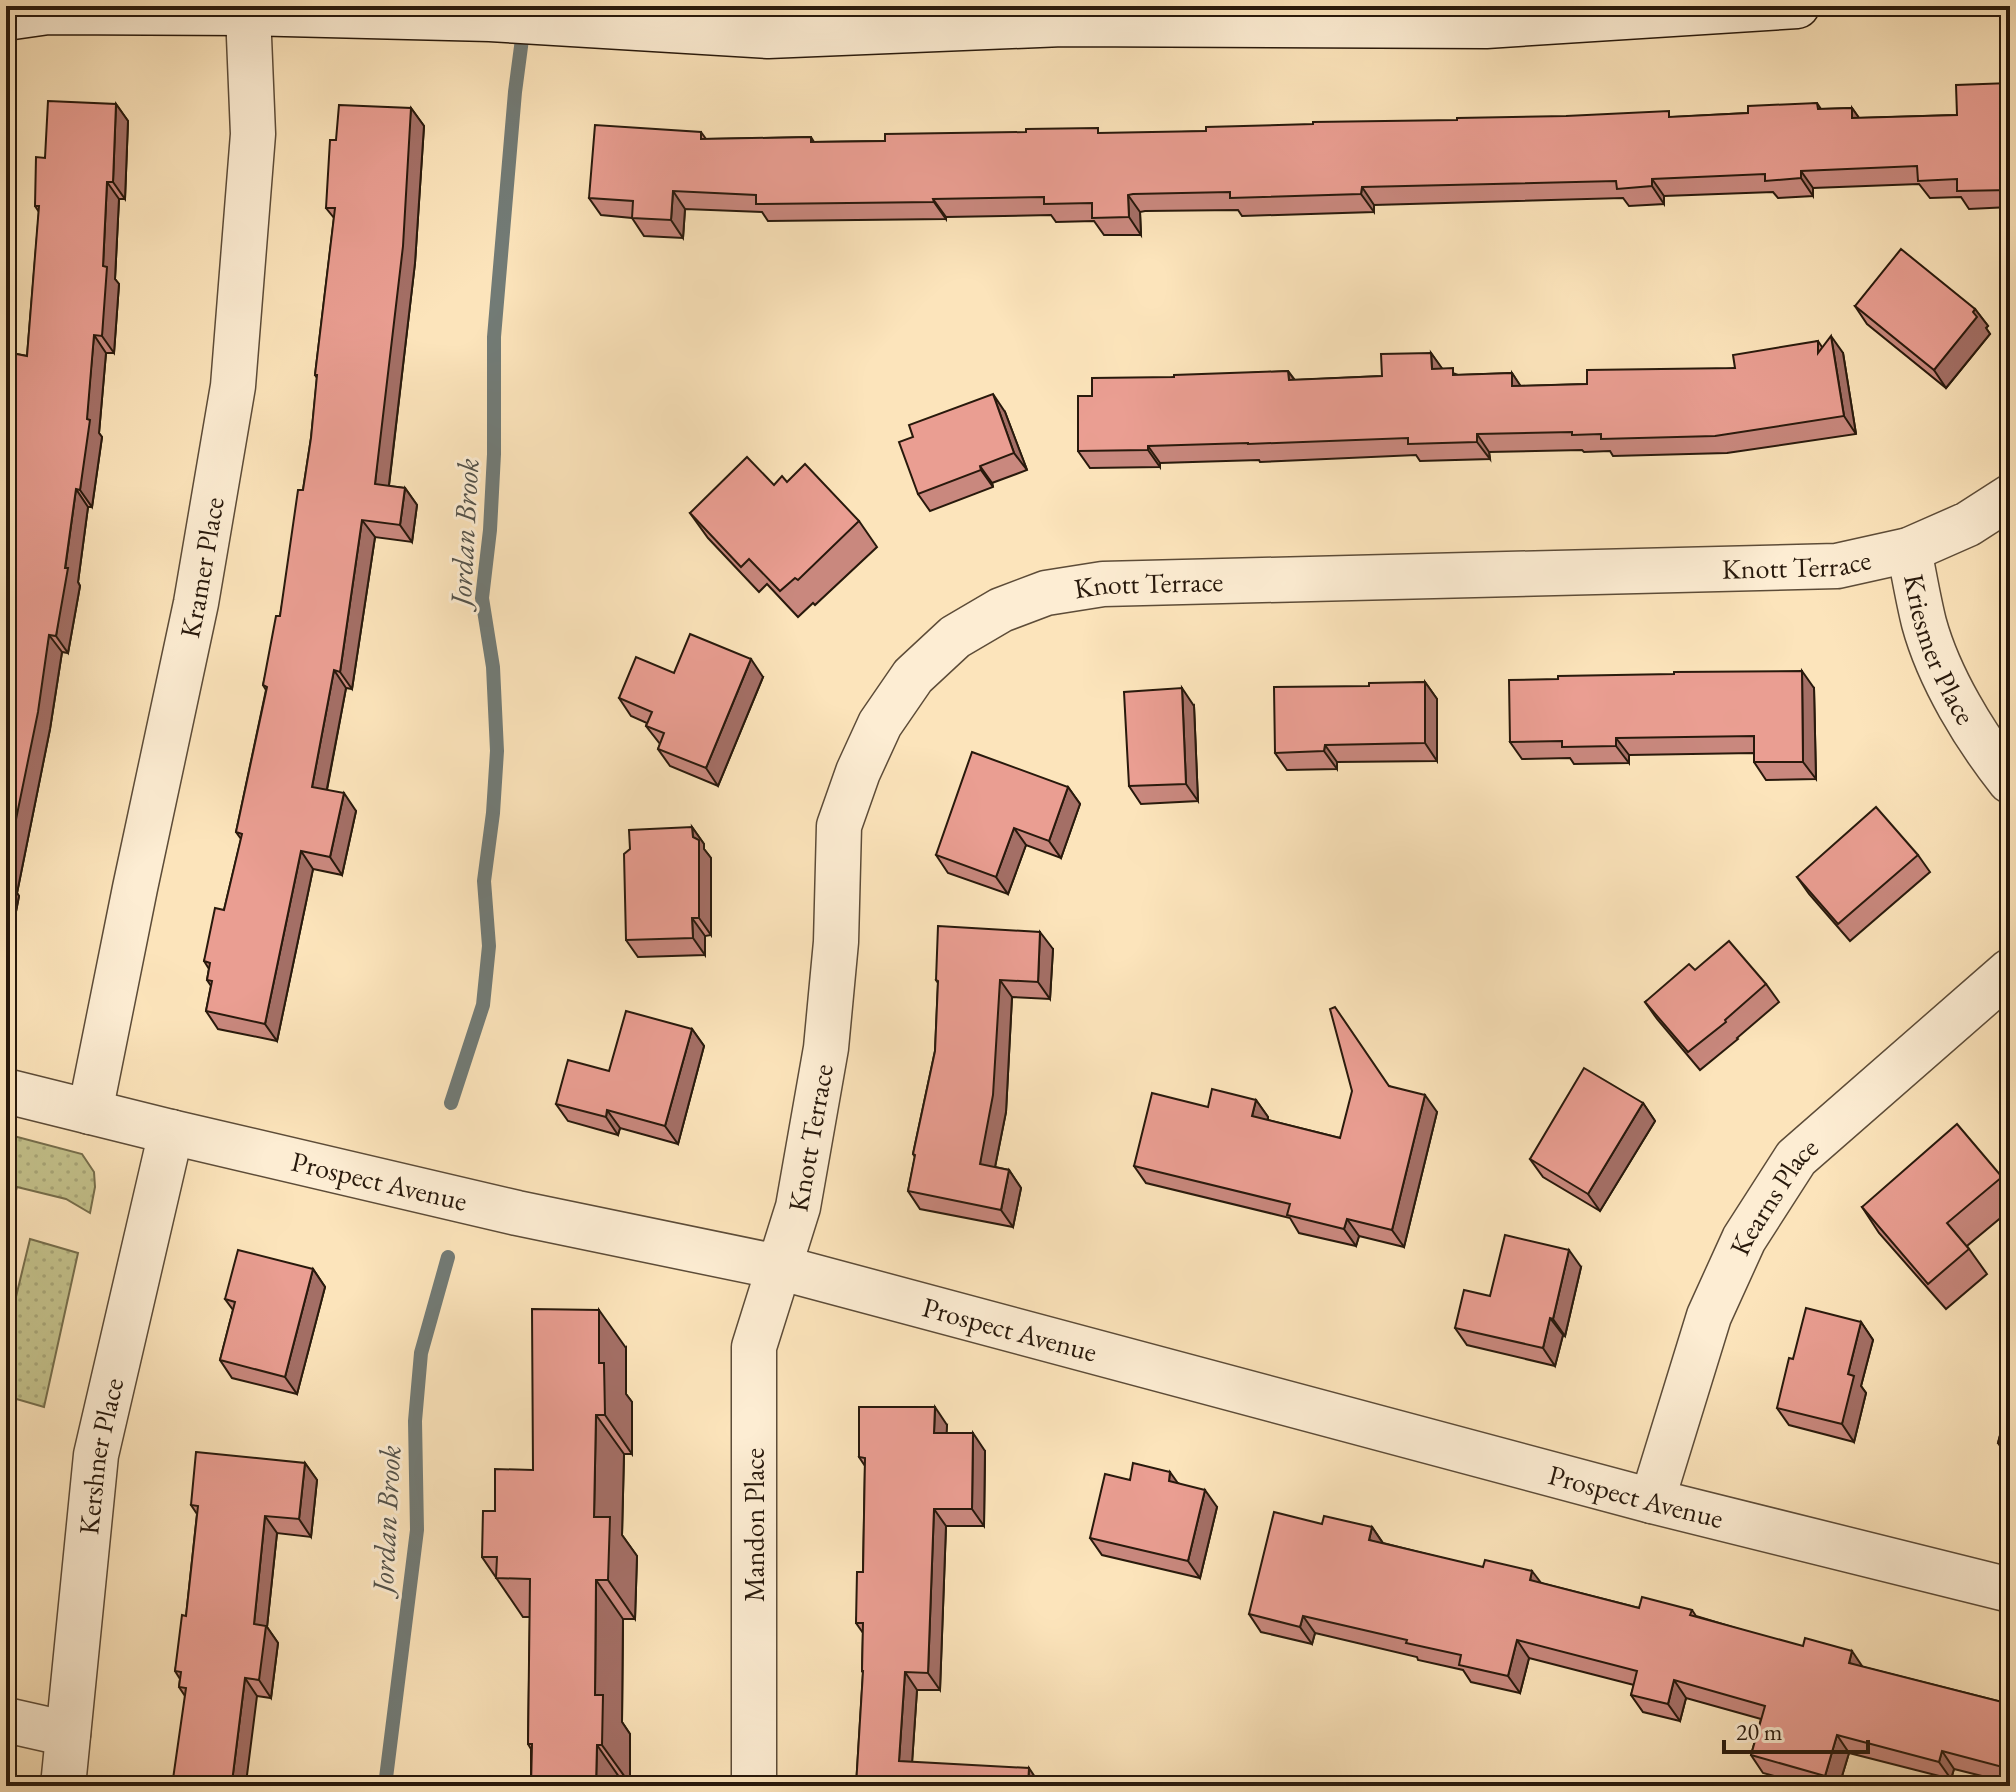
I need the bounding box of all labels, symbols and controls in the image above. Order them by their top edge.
water label: Jordan Brook [440,457,487,613]
street label: Kramer Place [171,494,232,641]
street label: Knott Terrace [1721,541,1874,587]
street label: Knott Terrace [1071,563,1224,606]
street label: Kriesmer Place [1896,571,1984,731]
street label: Knott Terrace [780,1061,841,1214]
street label: Kearns Place [1721,1129,1825,1261]
street label: Prospect Avenue [288,1143,471,1219]
street label: Prospect Avenue [919,1289,1101,1370]
street label: Kershner Place [70,1374,131,1536]
water label: Jordan Brook [362,1444,409,1600]
street label: Mandon Place [736,1448,772,1602]
street label: Prospect Avenue [1545,1456,1727,1536]
scale bar [1724,1704,1868,1754]
text: 20 m [1736,1716,1783,1747]

